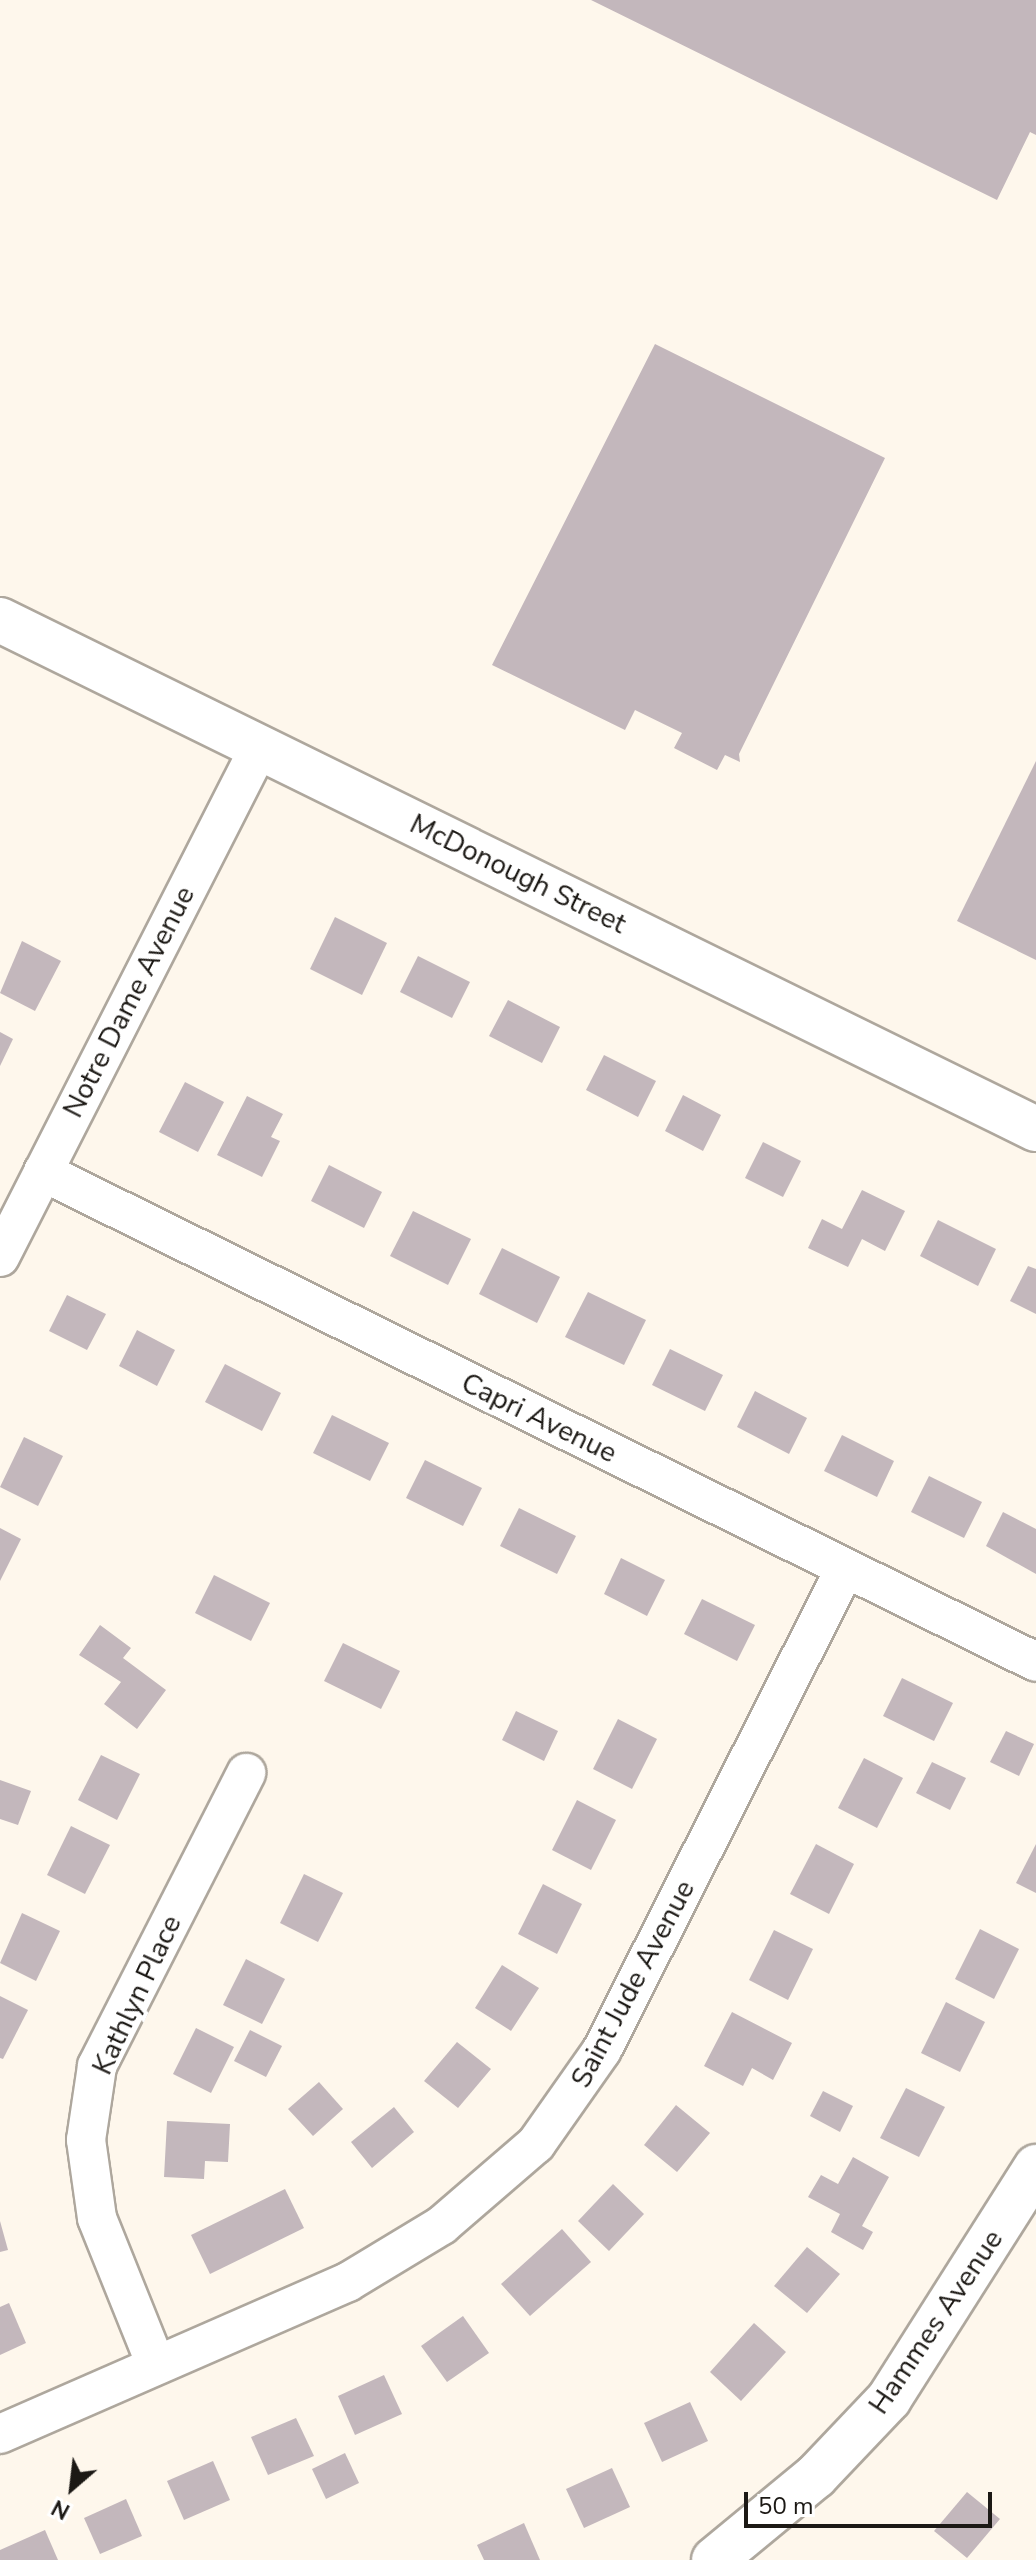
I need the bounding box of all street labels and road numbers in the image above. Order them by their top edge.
street label: McDonough Street [404,807,632,941]
street label: Notre Dame Avenue [56,881,202,1123]
street label: Capri Avenue [456,1366,622,1470]
street label: Saint Jude Avenue [564,1875,702,2093]
street label: Kathlyn Place [85,1910,189,2080]
street label: Hammes Avenue [862,2224,1010,2420]

